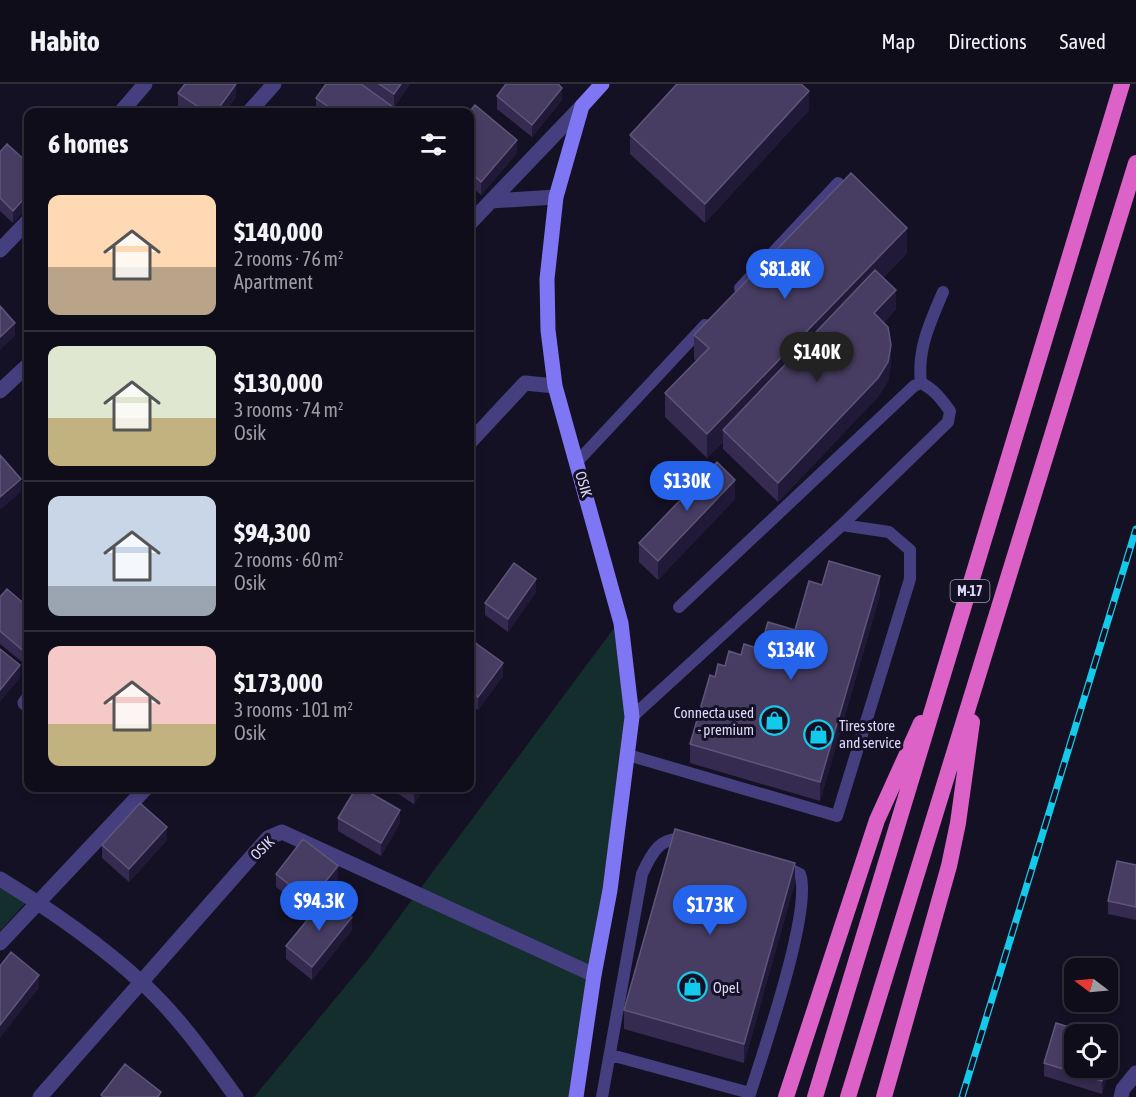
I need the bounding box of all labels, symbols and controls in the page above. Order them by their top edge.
text: Habito [30,25,100,57]
text: Map [881,29,915,53]
text: Directions [948,29,1027,53]
text: Saved [1060,29,1106,53]
icon: filters [417,128,450,161]
text: 6 homes [48,129,128,159]
text: $140,000 [234,217,323,247]
icon: home [96,219,168,291]
text: 2 rooms · 76 m² [234,247,344,270]
pin: $81.8K [736,249,834,300]
text: $81.8K [760,257,810,280]
text: Apartment [234,270,313,293]
pin: $140K [775,332,859,383]
text: $140K [794,340,840,363]
text: $130,000 [234,368,323,398]
icon: home [96,370,168,442]
text: 3 rooms · 74 m² [234,398,344,421]
text: Osik [234,421,266,444]
pin: $130K [645,461,729,512]
street label: OSIK [572,469,596,500]
text: $130K [664,469,710,492]
text: $94,300 [234,518,311,548]
icon: home [96,520,168,592]
text: 2 rooms · 60 m² [234,548,344,571]
text: Osik [234,571,266,594]
road number: M-17 [950,580,990,602]
pin: $134K [749,630,833,681]
text: $134K [768,638,814,661]
text: $173,000 [234,668,323,698]
icon: home [96,670,168,742]
text: 3 rooms · 101 m² [234,698,353,721]
place label: Connecta used - premium [674,704,754,738]
shop icon: Connecta used - premium [759,705,791,737]
place label: Tires store and service [839,717,901,751]
shop icon: Tires store and service [802,718,834,750]
text: Osik [234,721,266,744]
street label: OSIK [247,832,278,863]
pin: $94.3K [270,881,368,932]
pin: $173K [668,885,752,936]
text: $94.3K [294,889,344,912]
text: $173K [687,893,733,916]
north arrow [1064,958,1118,1012]
map controls [1064,958,1118,1078]
shop icon: Opel [676,971,708,1003]
place label: Opel [713,979,740,996]
button: locate [1064,1024,1118,1078]

